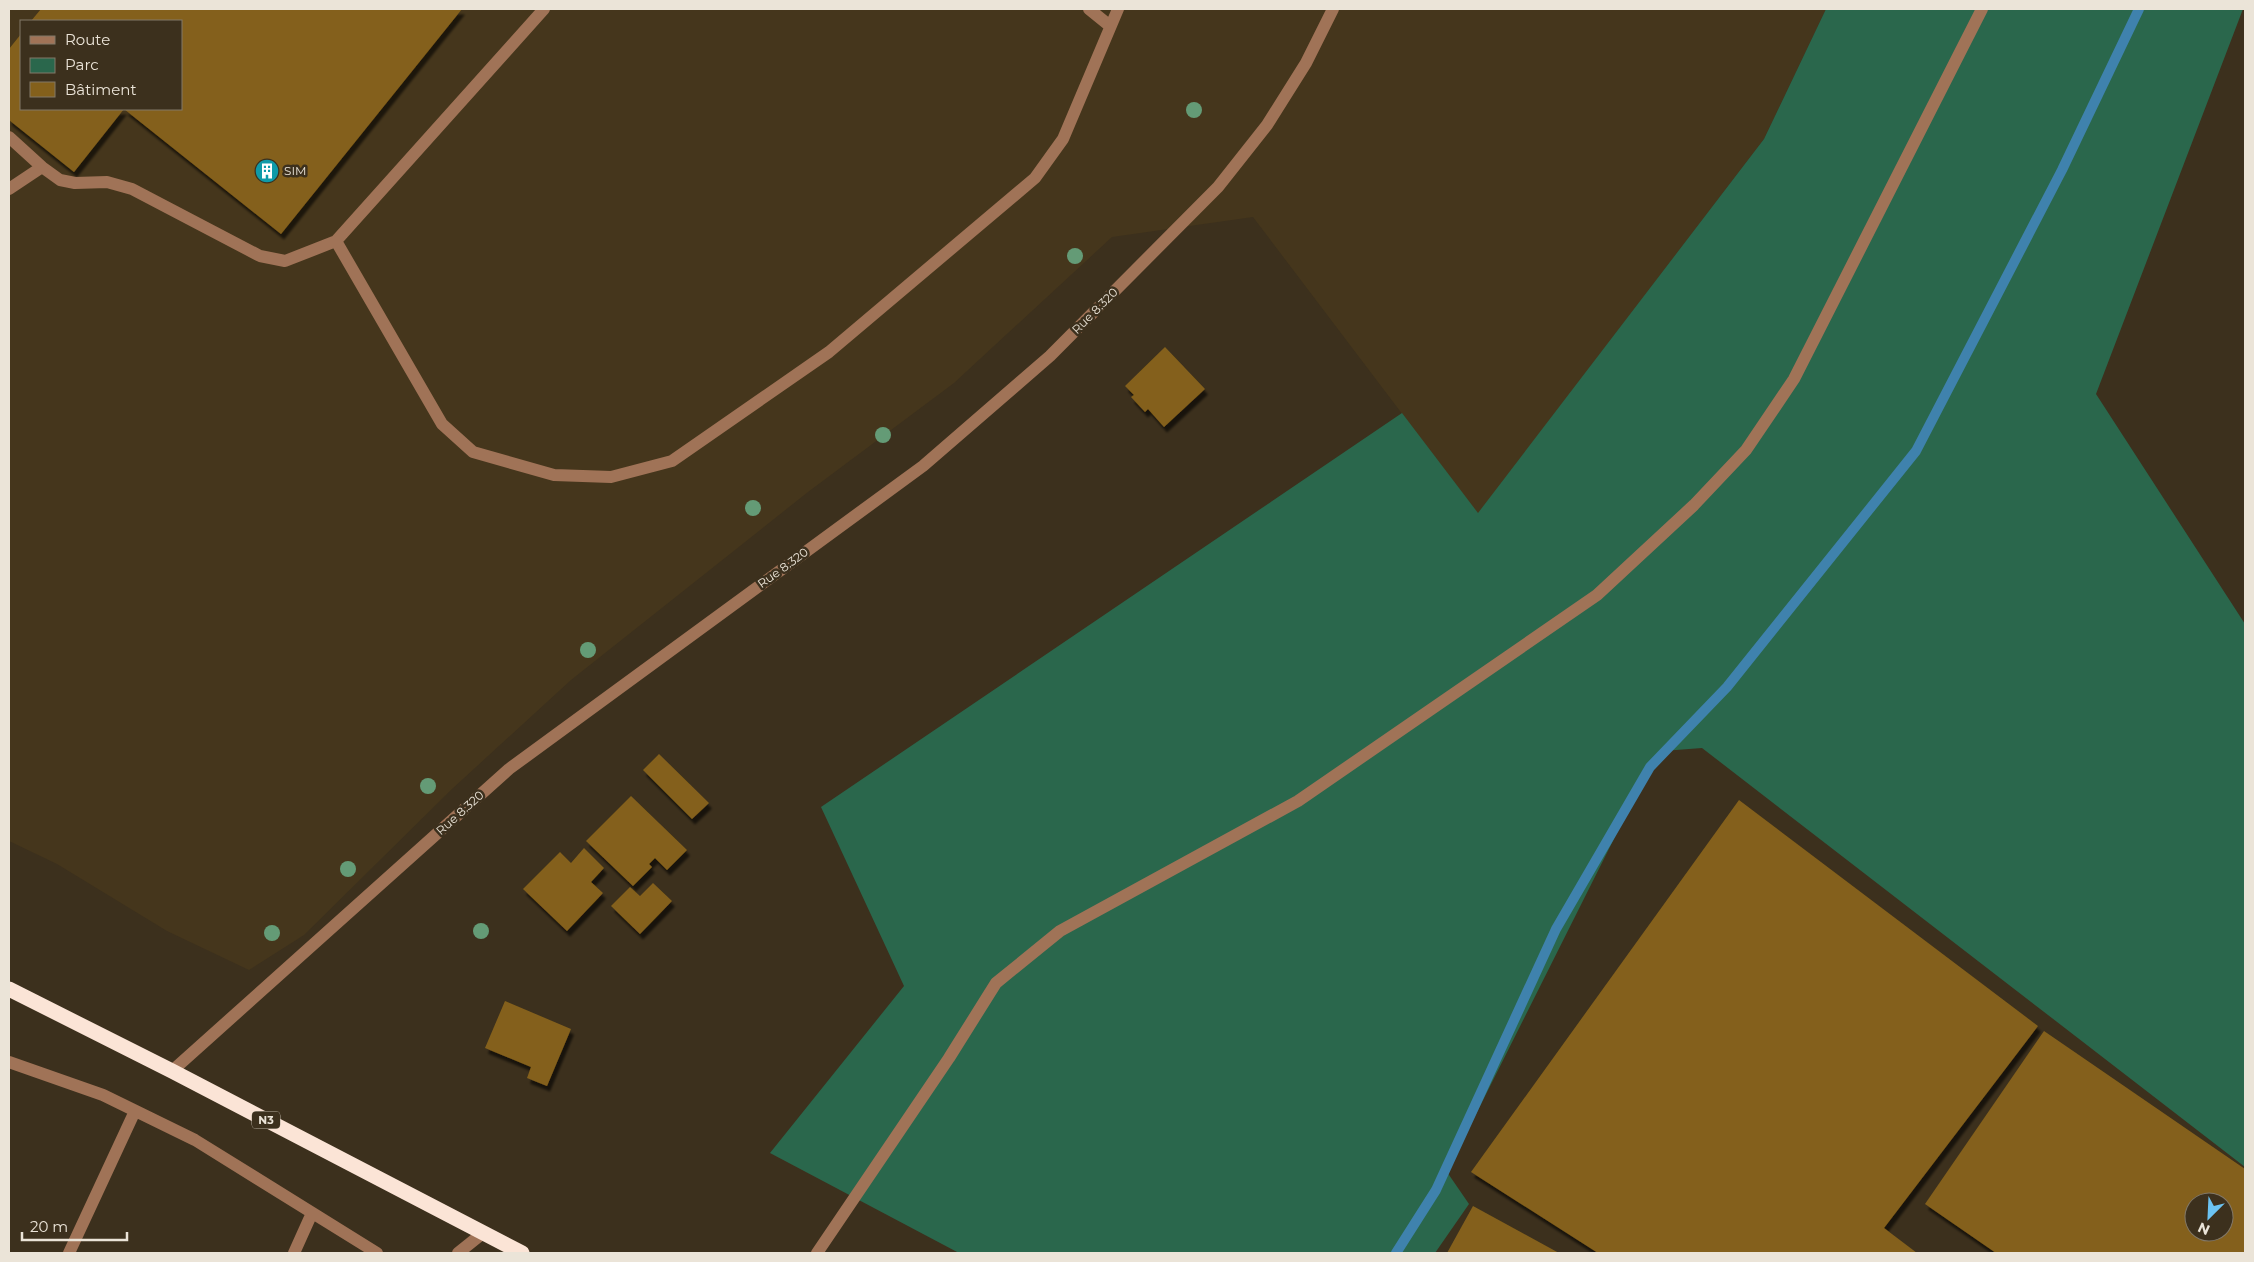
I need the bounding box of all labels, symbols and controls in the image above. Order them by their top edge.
legend [20,20,182,110]
text: Route [65,30,110,49]
text: Parc [65,55,99,74]
text: Bâtiment [65,80,137,99]
building icon: SIM [254,158,280,184]
place label: SIM [284,163,306,178]
street label: Rue 8.320 [1068,284,1121,337]
street label: Rue 8.320 [754,544,811,591]
street label: Rue 8.320 [433,787,487,838]
road number: N3 [252,1112,280,1128]
north arrow [2184,1192,2234,1242]
scale bar [22,1210,128,1242]
text: 20 m [30,1217,68,1236]
text: N [2195,1218,2213,1239]

